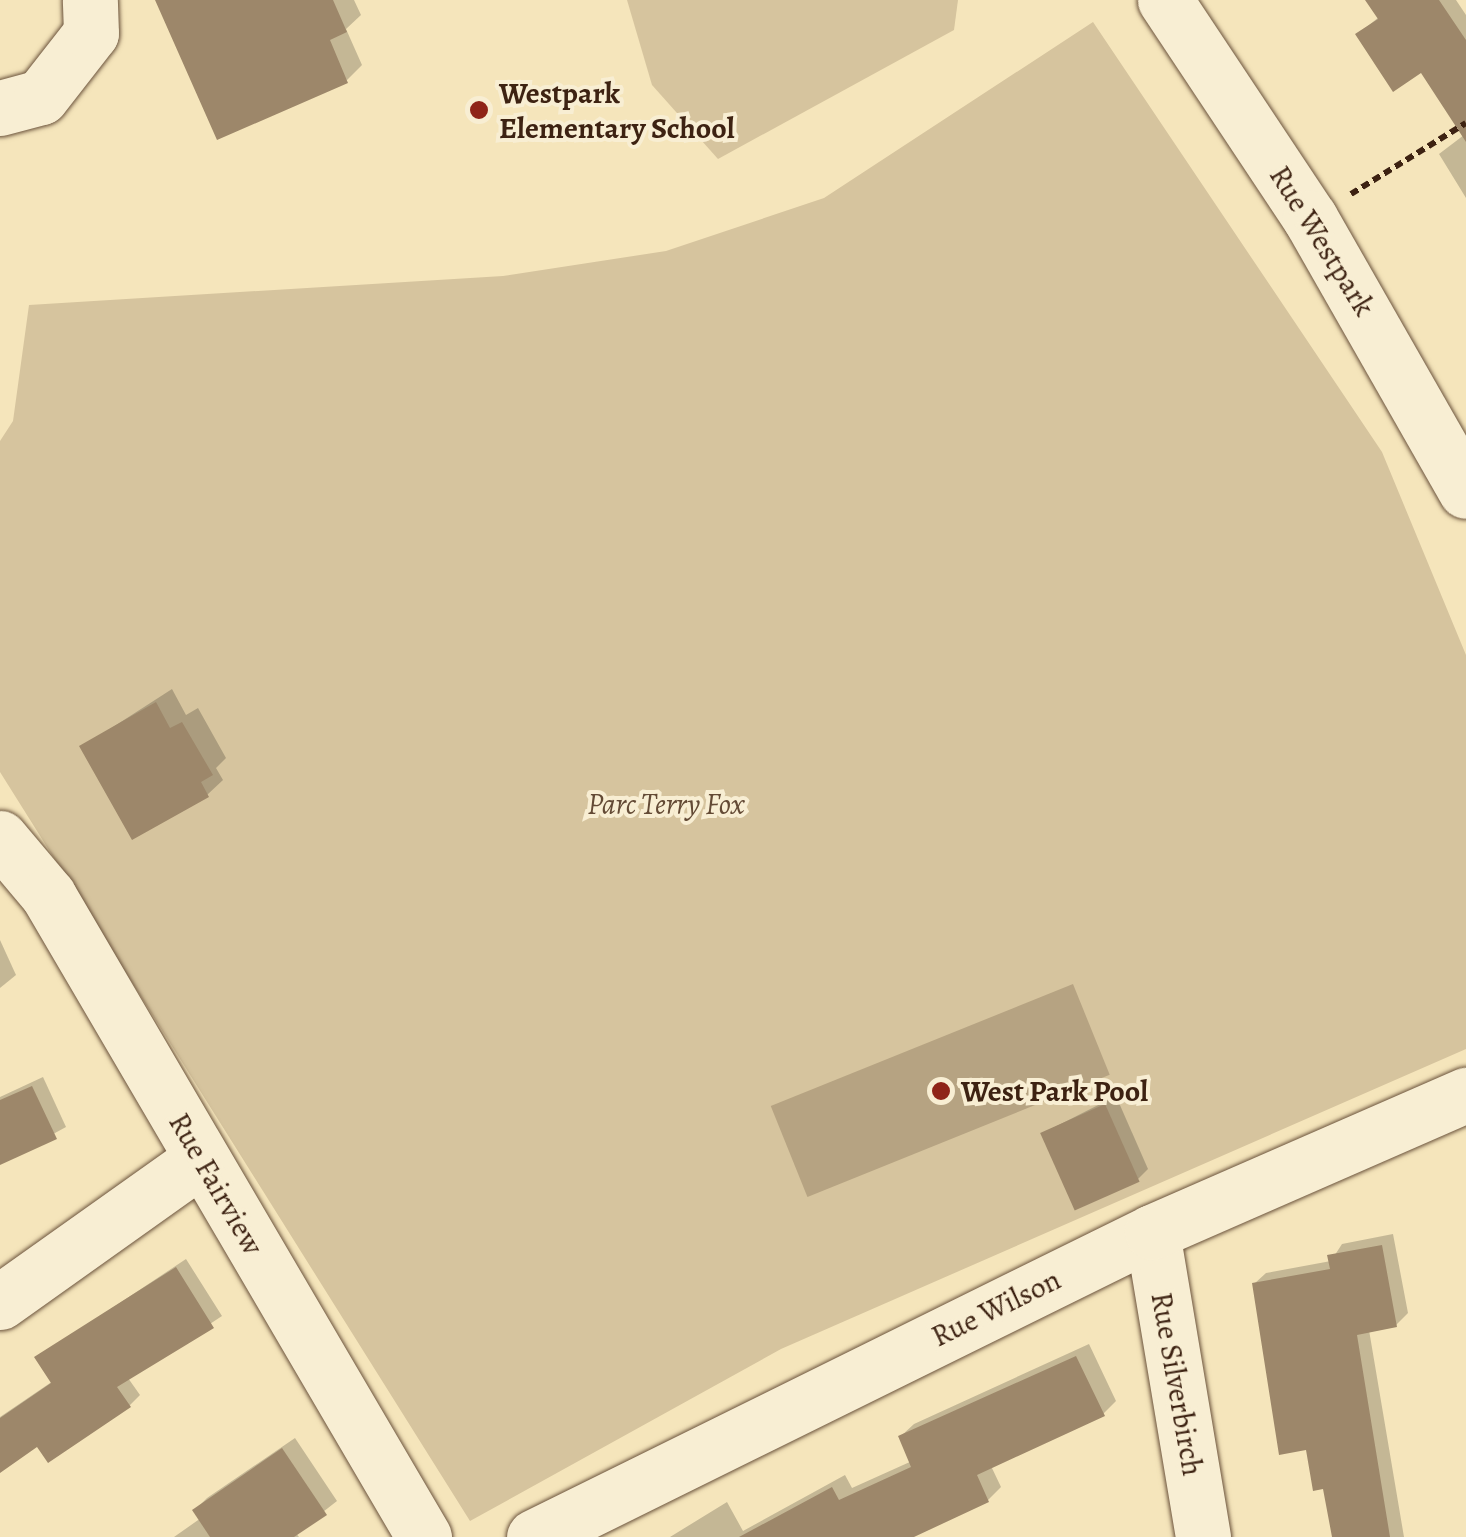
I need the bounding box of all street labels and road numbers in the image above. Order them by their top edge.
street label: Rue Westpark [1262,159,1382,323]
street label: Rue Fairview [161,1107,271,1261]
street label: Rue Wilson [926,1261,1066,1355]
street label: Rue Silverbirch [1143,1289,1211,1479]

